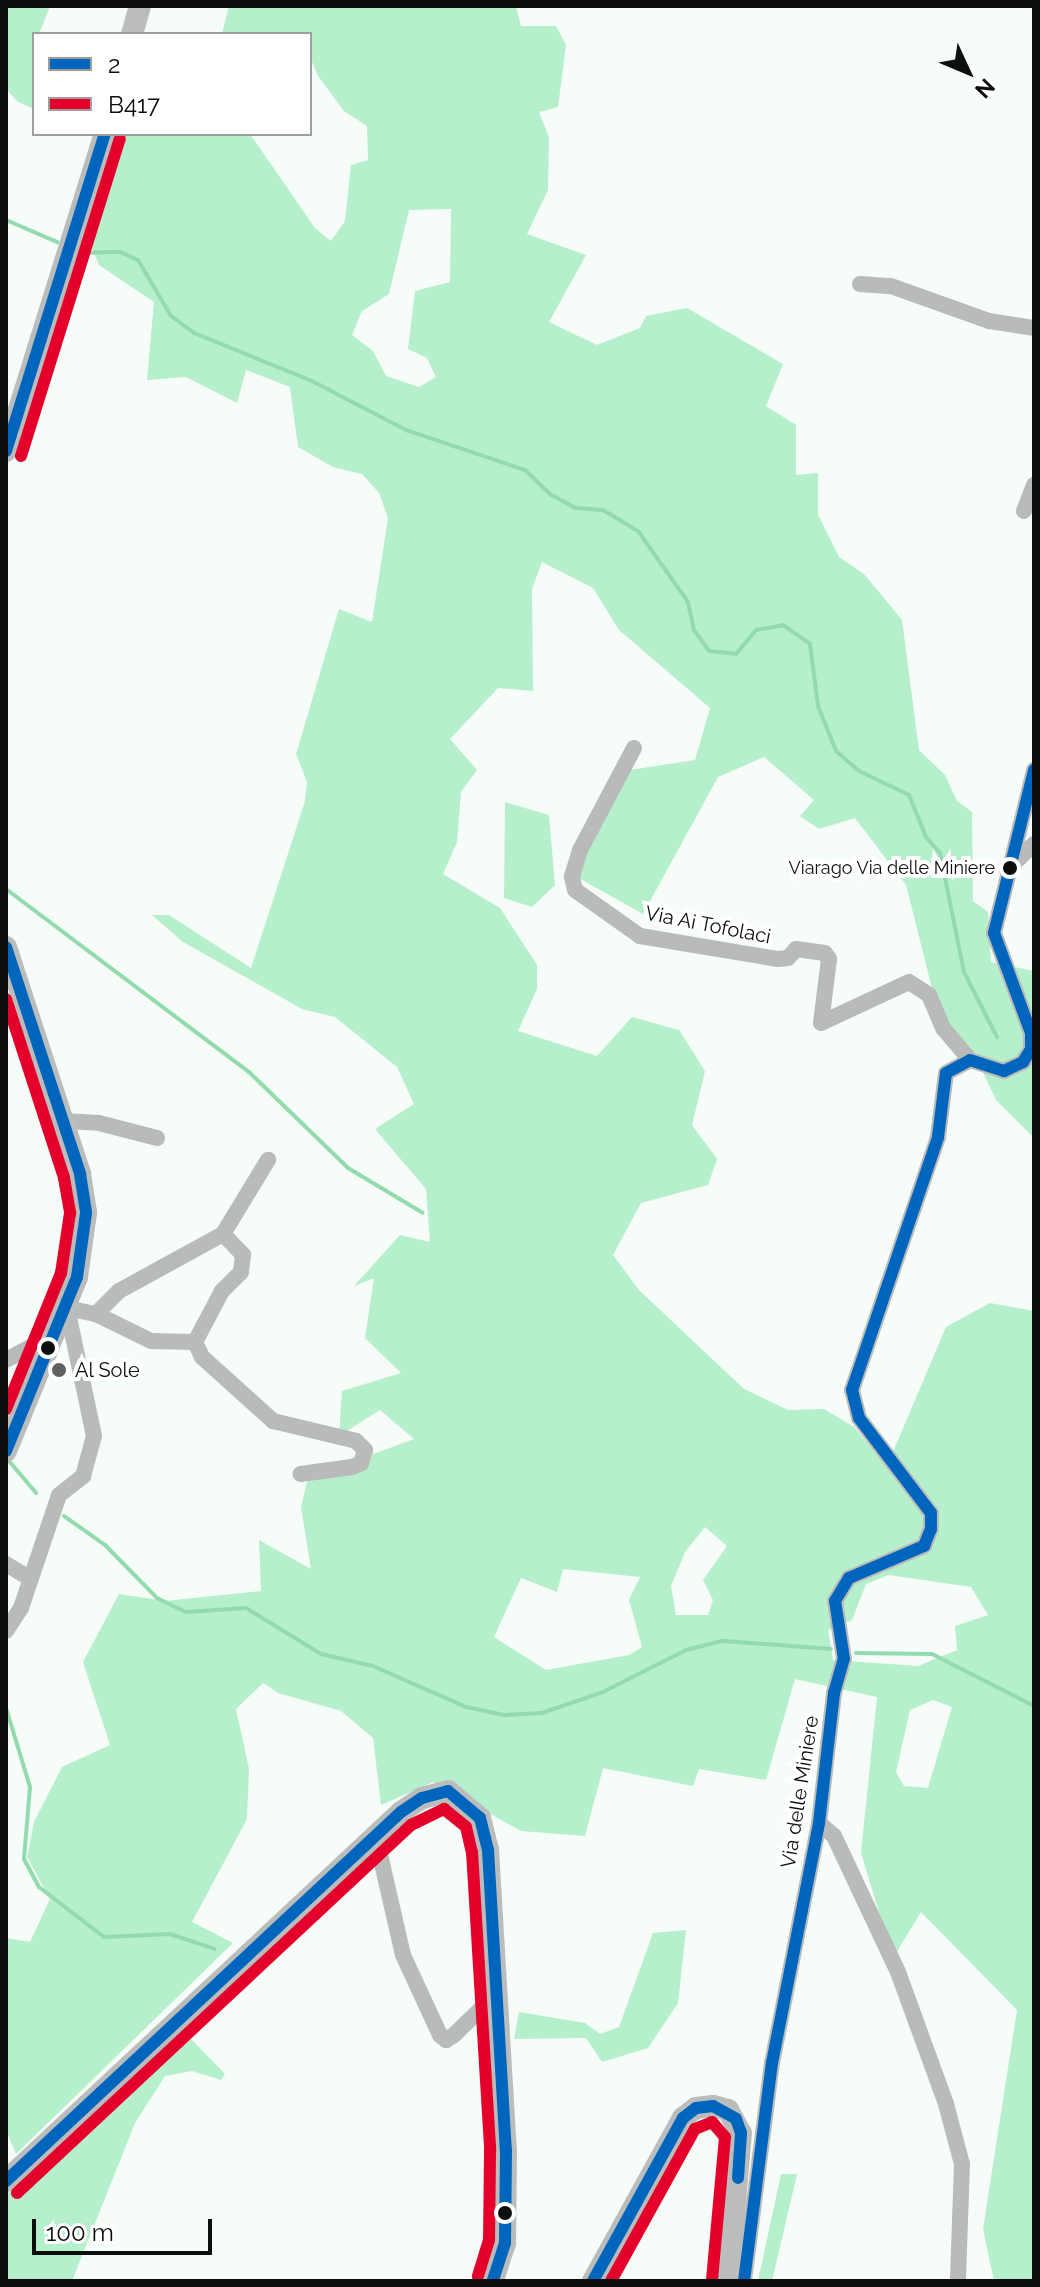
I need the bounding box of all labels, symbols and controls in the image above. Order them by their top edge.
legend [32,32,312,136]
north arrow [928,32,1008,112]
text: 2 [108,50,121,79]
text: N [970,74,1000,104]
text: B417 [108,90,160,119]
place label: Viarago Via delle Miniere [788,857,995,879]
marker: Viarago Via delle Miniere [1002,860,1018,876]
street label: Via Ai Tofolaci [643,901,773,949]
unlabelled marker [40,1340,56,1356]
place label: Al Sole [75,1358,140,1382]
marker: Al Sole [50,1361,68,1379]
street label: Via delle Miniere [776,1714,824,1870]
scale bar [36,2203,216,2253]
unlabelled marker [497,2205,513,2221]
text: 100 m [46,2218,114,2247]

